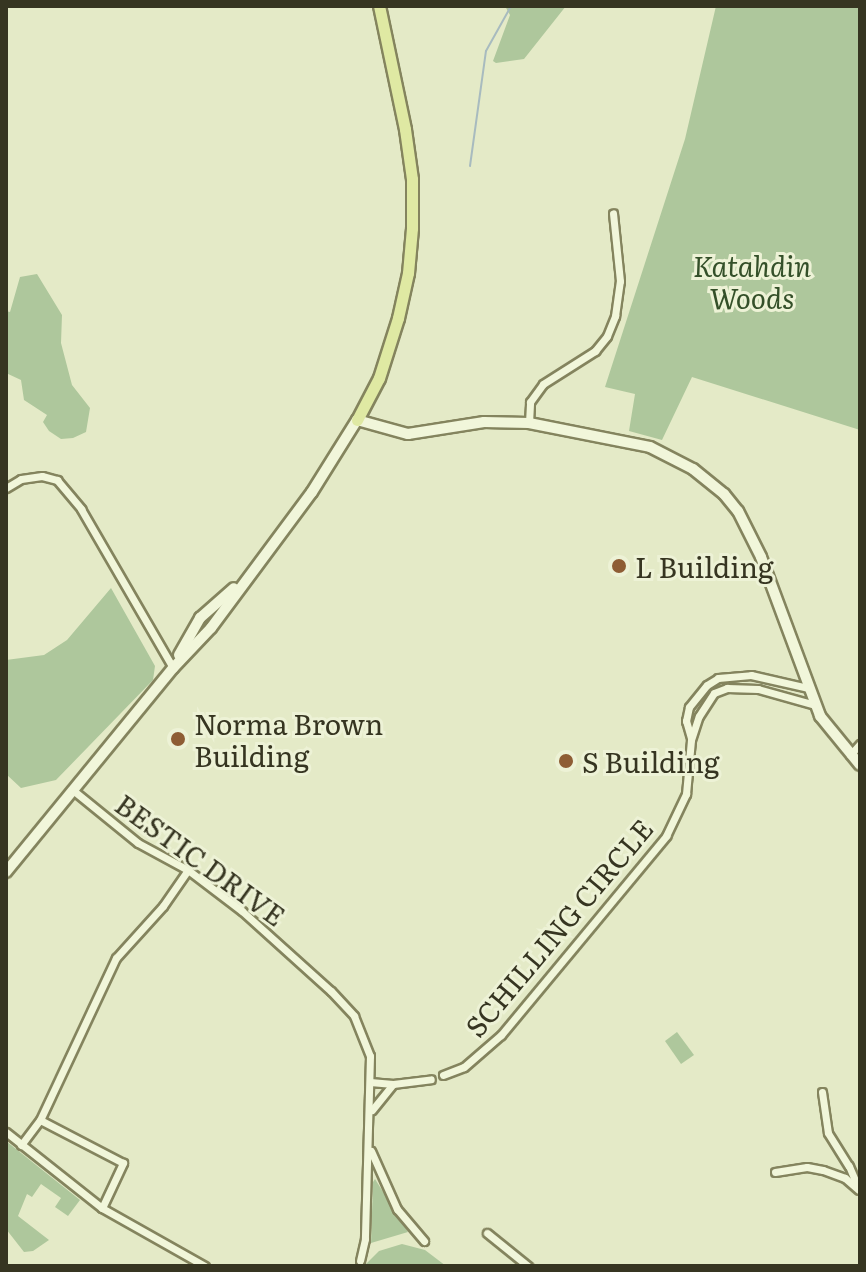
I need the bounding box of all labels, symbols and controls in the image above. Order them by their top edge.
park label: Katahdin Woods [693,248,811,314]
place label: L Building [635,549,774,583]
marker: L Building [610,557,628,575]
place label: Norma Brown Building [194,706,383,772]
marker: Norma Brown Building [169,730,187,748]
place label: S Building [582,744,720,778]
marker: S Building [557,752,575,770]
street label: BESTIC DRIVE [110,786,292,932]
street label: SCHILLING CIRCLE [457,811,659,1043]

